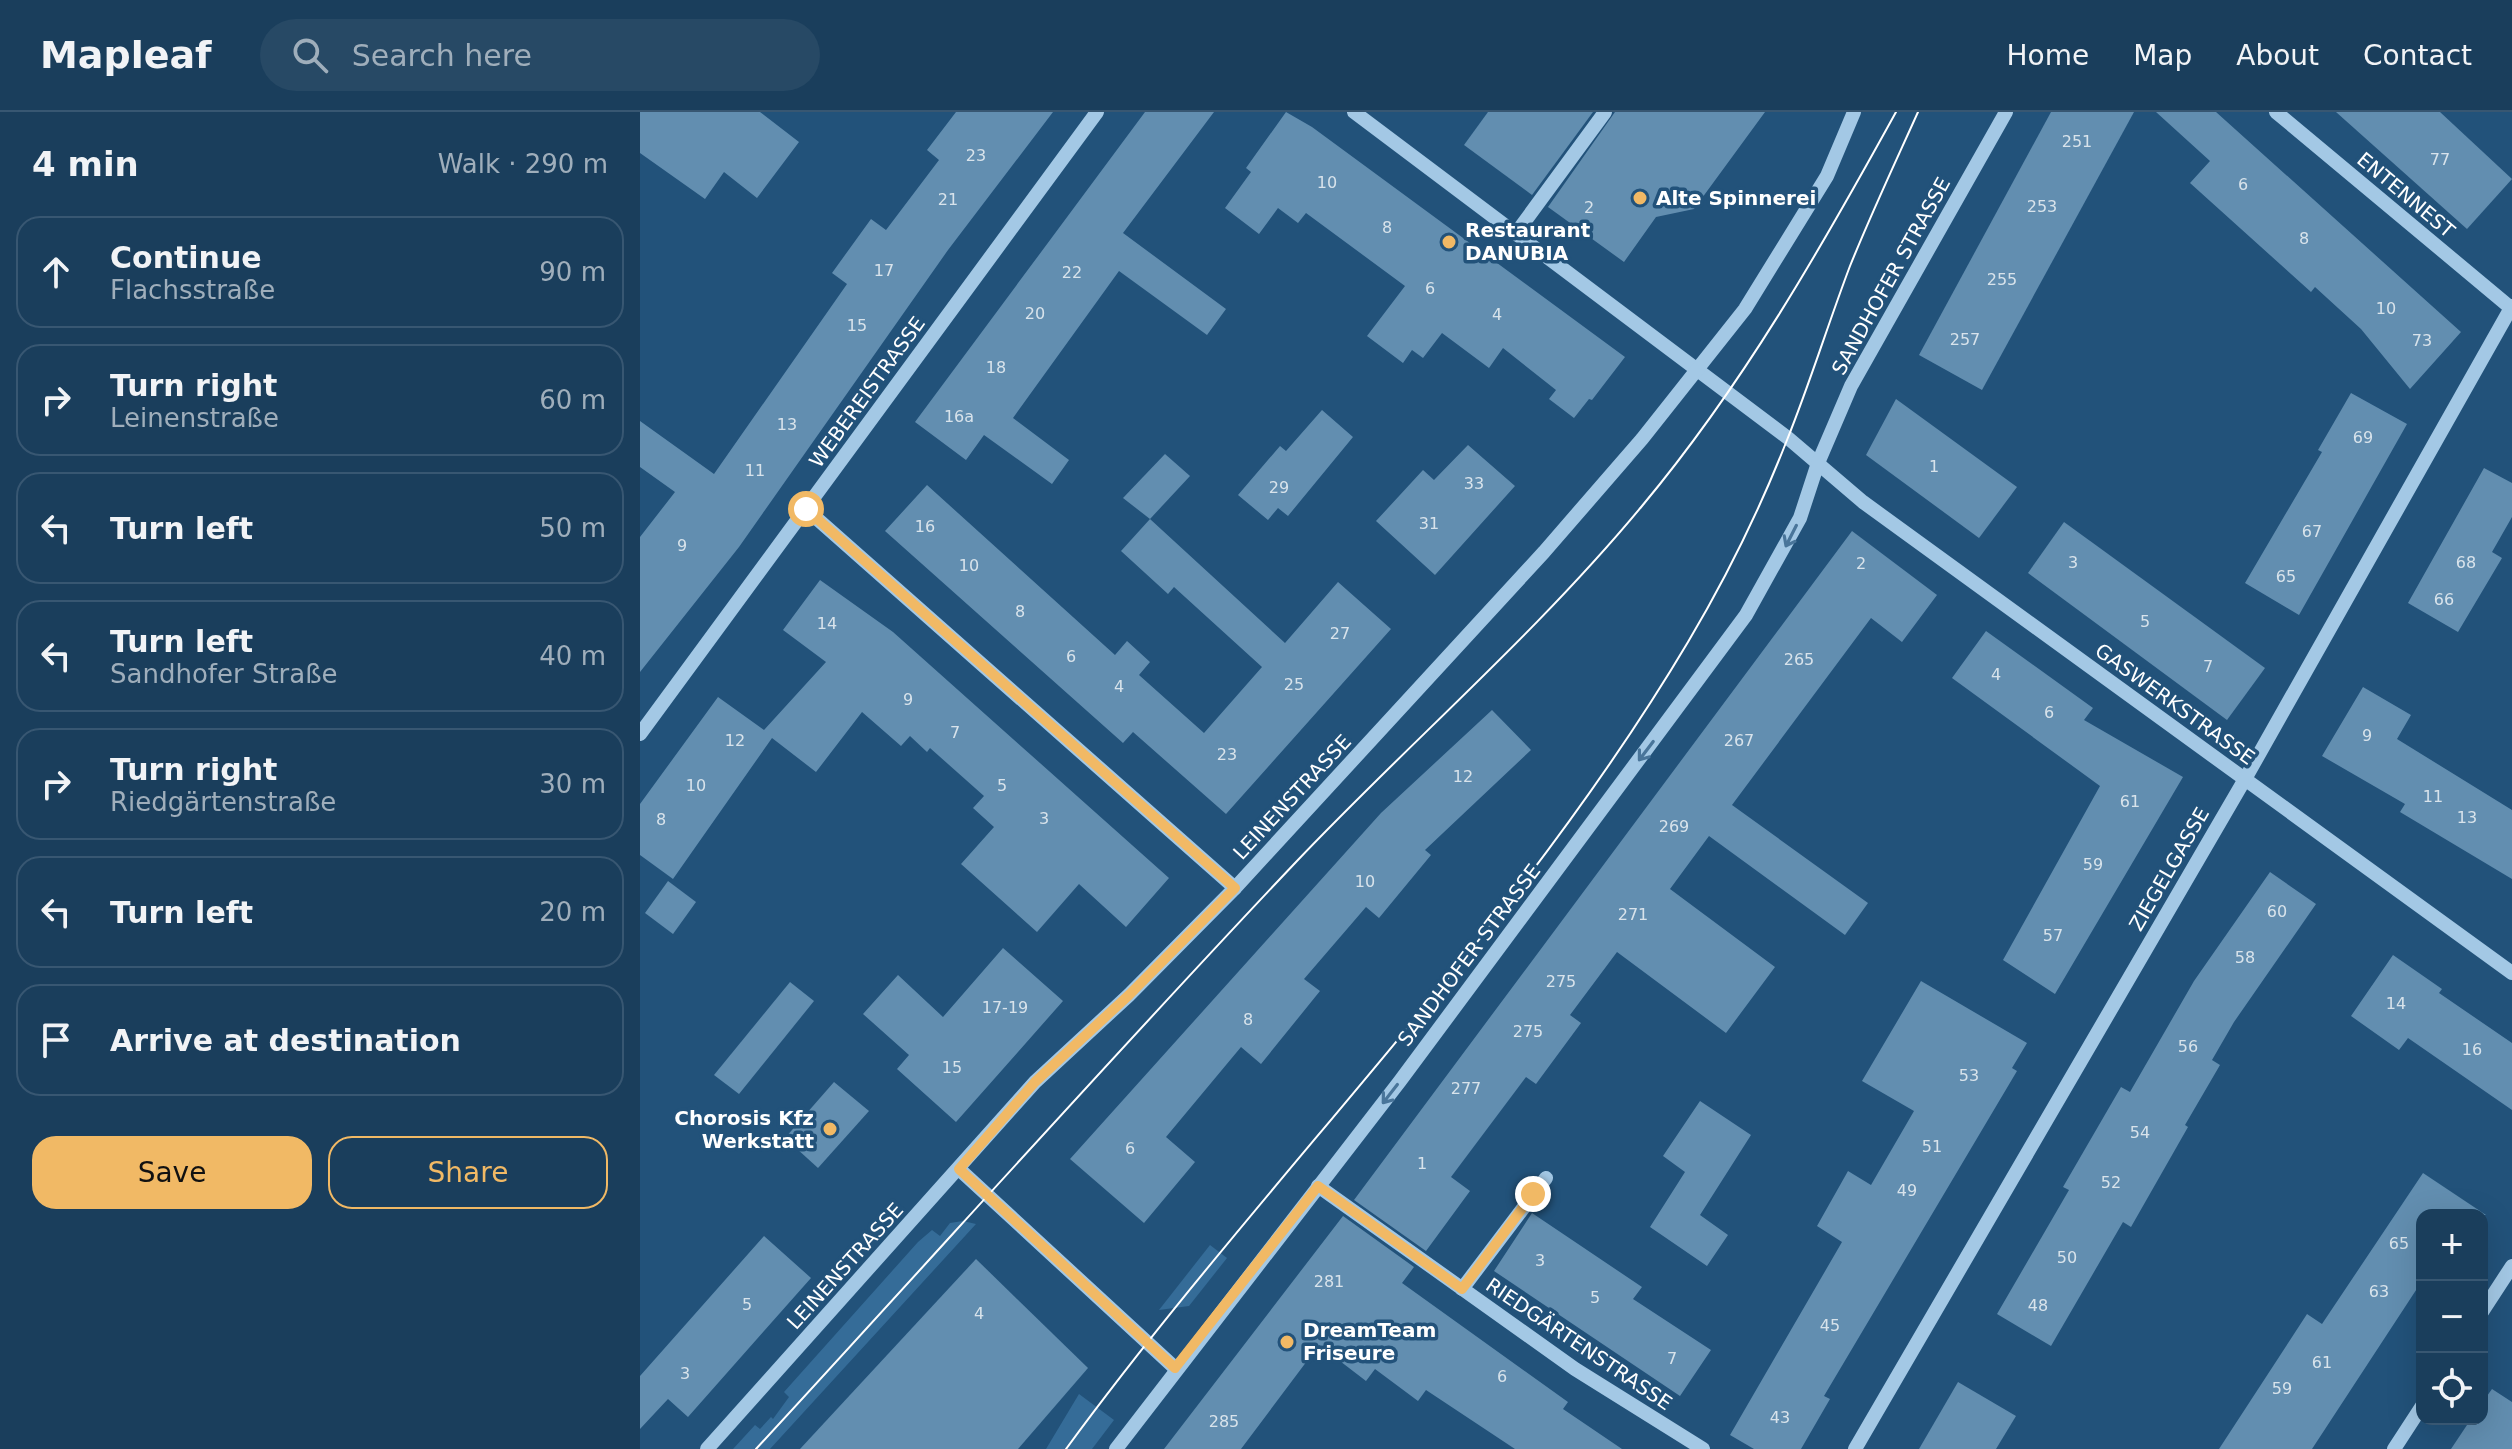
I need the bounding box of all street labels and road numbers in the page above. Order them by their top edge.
street label: ENTENNEST [2352,147,2460,243]
street label: SANDHOFER STRASSE [1827,173,1955,379]
street label: WEBEREISTRASSE [804,312,930,472]
street label: GASWERKSTRASSE [2091,638,2259,770]
street label: LEINENSTRASSE [1228,730,1356,864]
street label: ZIEGELGASSE [2124,803,2214,935]
street label: SANDHOFER STRASSE [1393,859,1545,1051]
street label: LEINENSTRASSE [782,1198,908,1334]
street label: RIEDGÄRTENSTRASSE [1482,1273,1676,1415]

